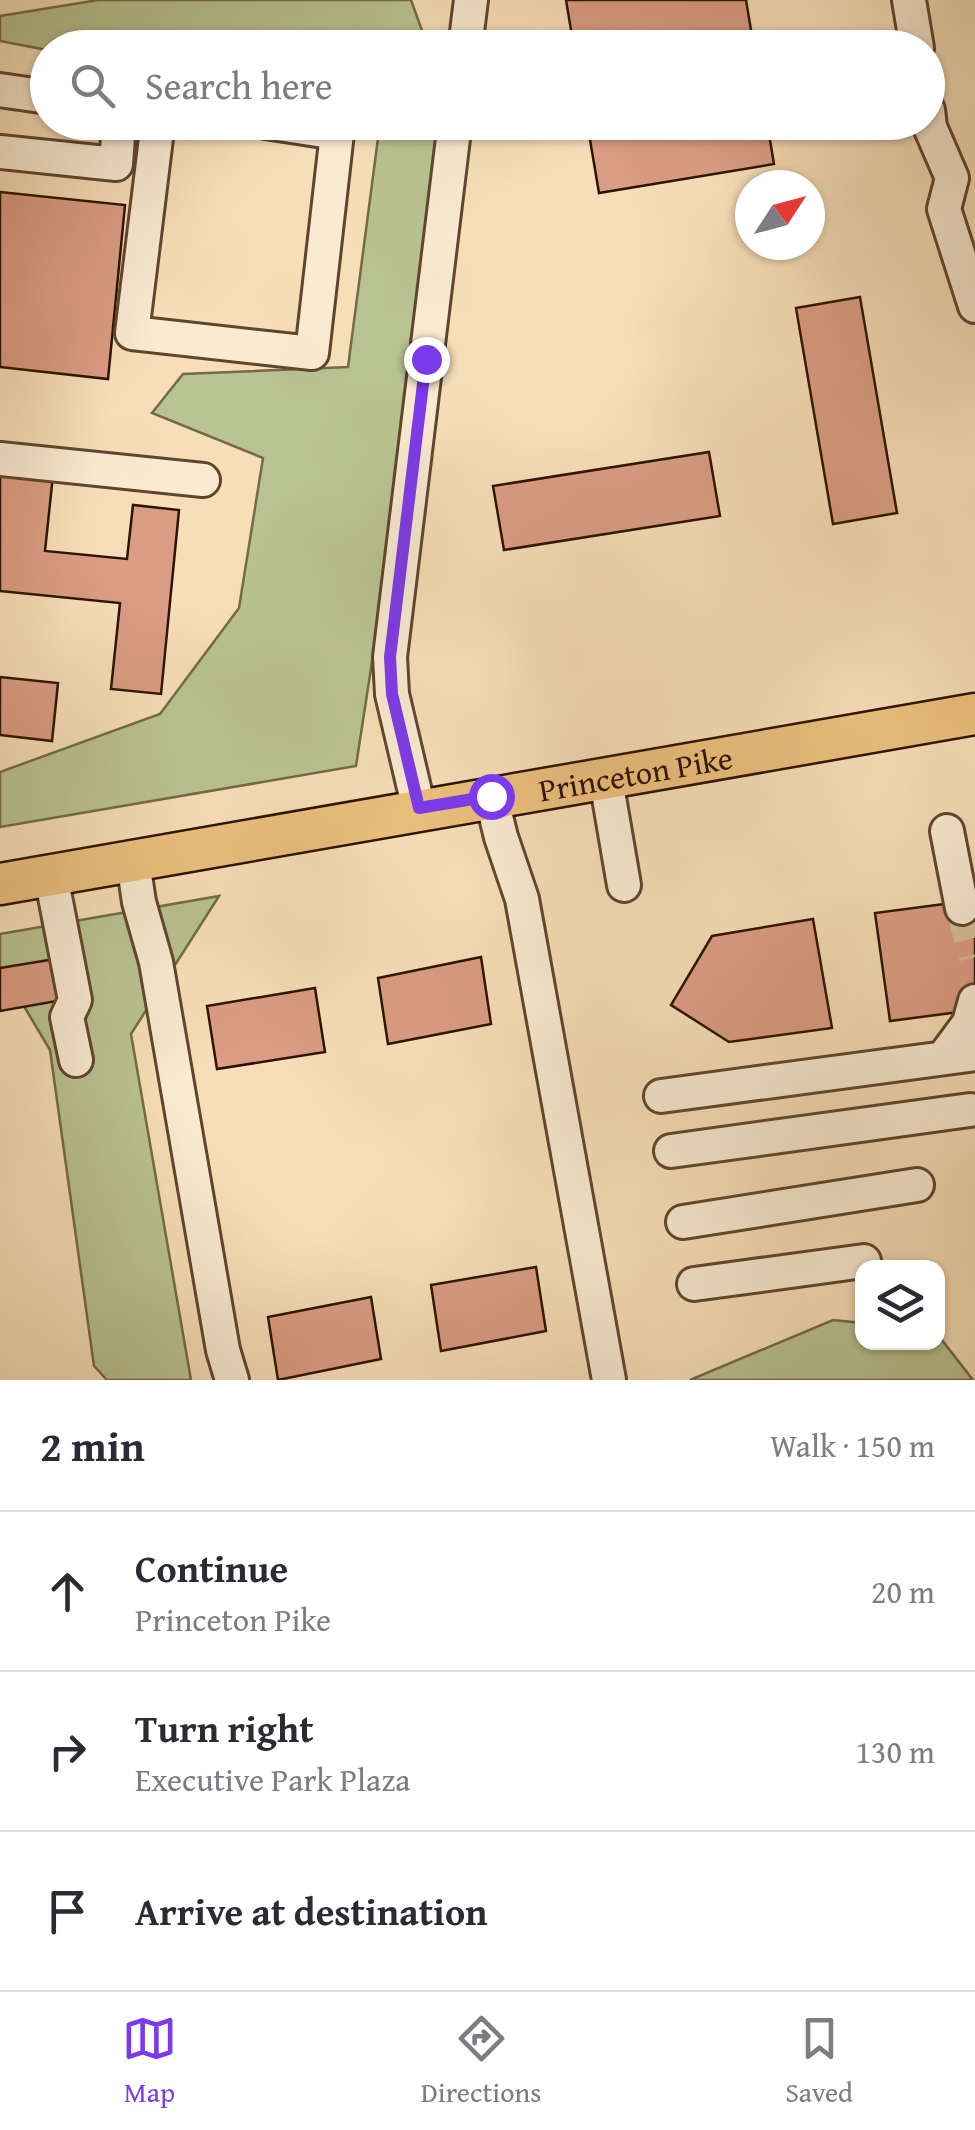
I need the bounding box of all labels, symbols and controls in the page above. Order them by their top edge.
search box [30,30,945,140]
text: Search here [145,57,333,113]
icon: search [65,58,120,113]
north arrow [735,170,825,260]
route end [404,337,450,383]
street label: Princeton Pike [535,733,736,813]
route start [469,774,515,820]
map controls [855,1260,945,1350]
button: layers [855,1260,945,1350]
text: 2 min [40,1415,145,1476]
text: Walk · 150 m [770,1422,935,1469]
text: Continue [135,1540,288,1596]
icon: ahead [40,1564,95,1619]
text: 20 m [871,1568,935,1615]
text: Princeton Pike [135,1596,331,1643]
text: Turn right [135,1700,314,1756]
icon: right [40,1724,95,1779]
text: 130 m [856,1728,935,1775]
text: Executive Park Plaza [135,1756,410,1803]
text: Arrive at destination [135,1883,488,1939]
icon: arrive [40,1884,95,1939]
tab: Map [122,2011,177,2112]
tab: Directions [421,2011,541,2112]
tab: Saved [785,2011,853,2112]

